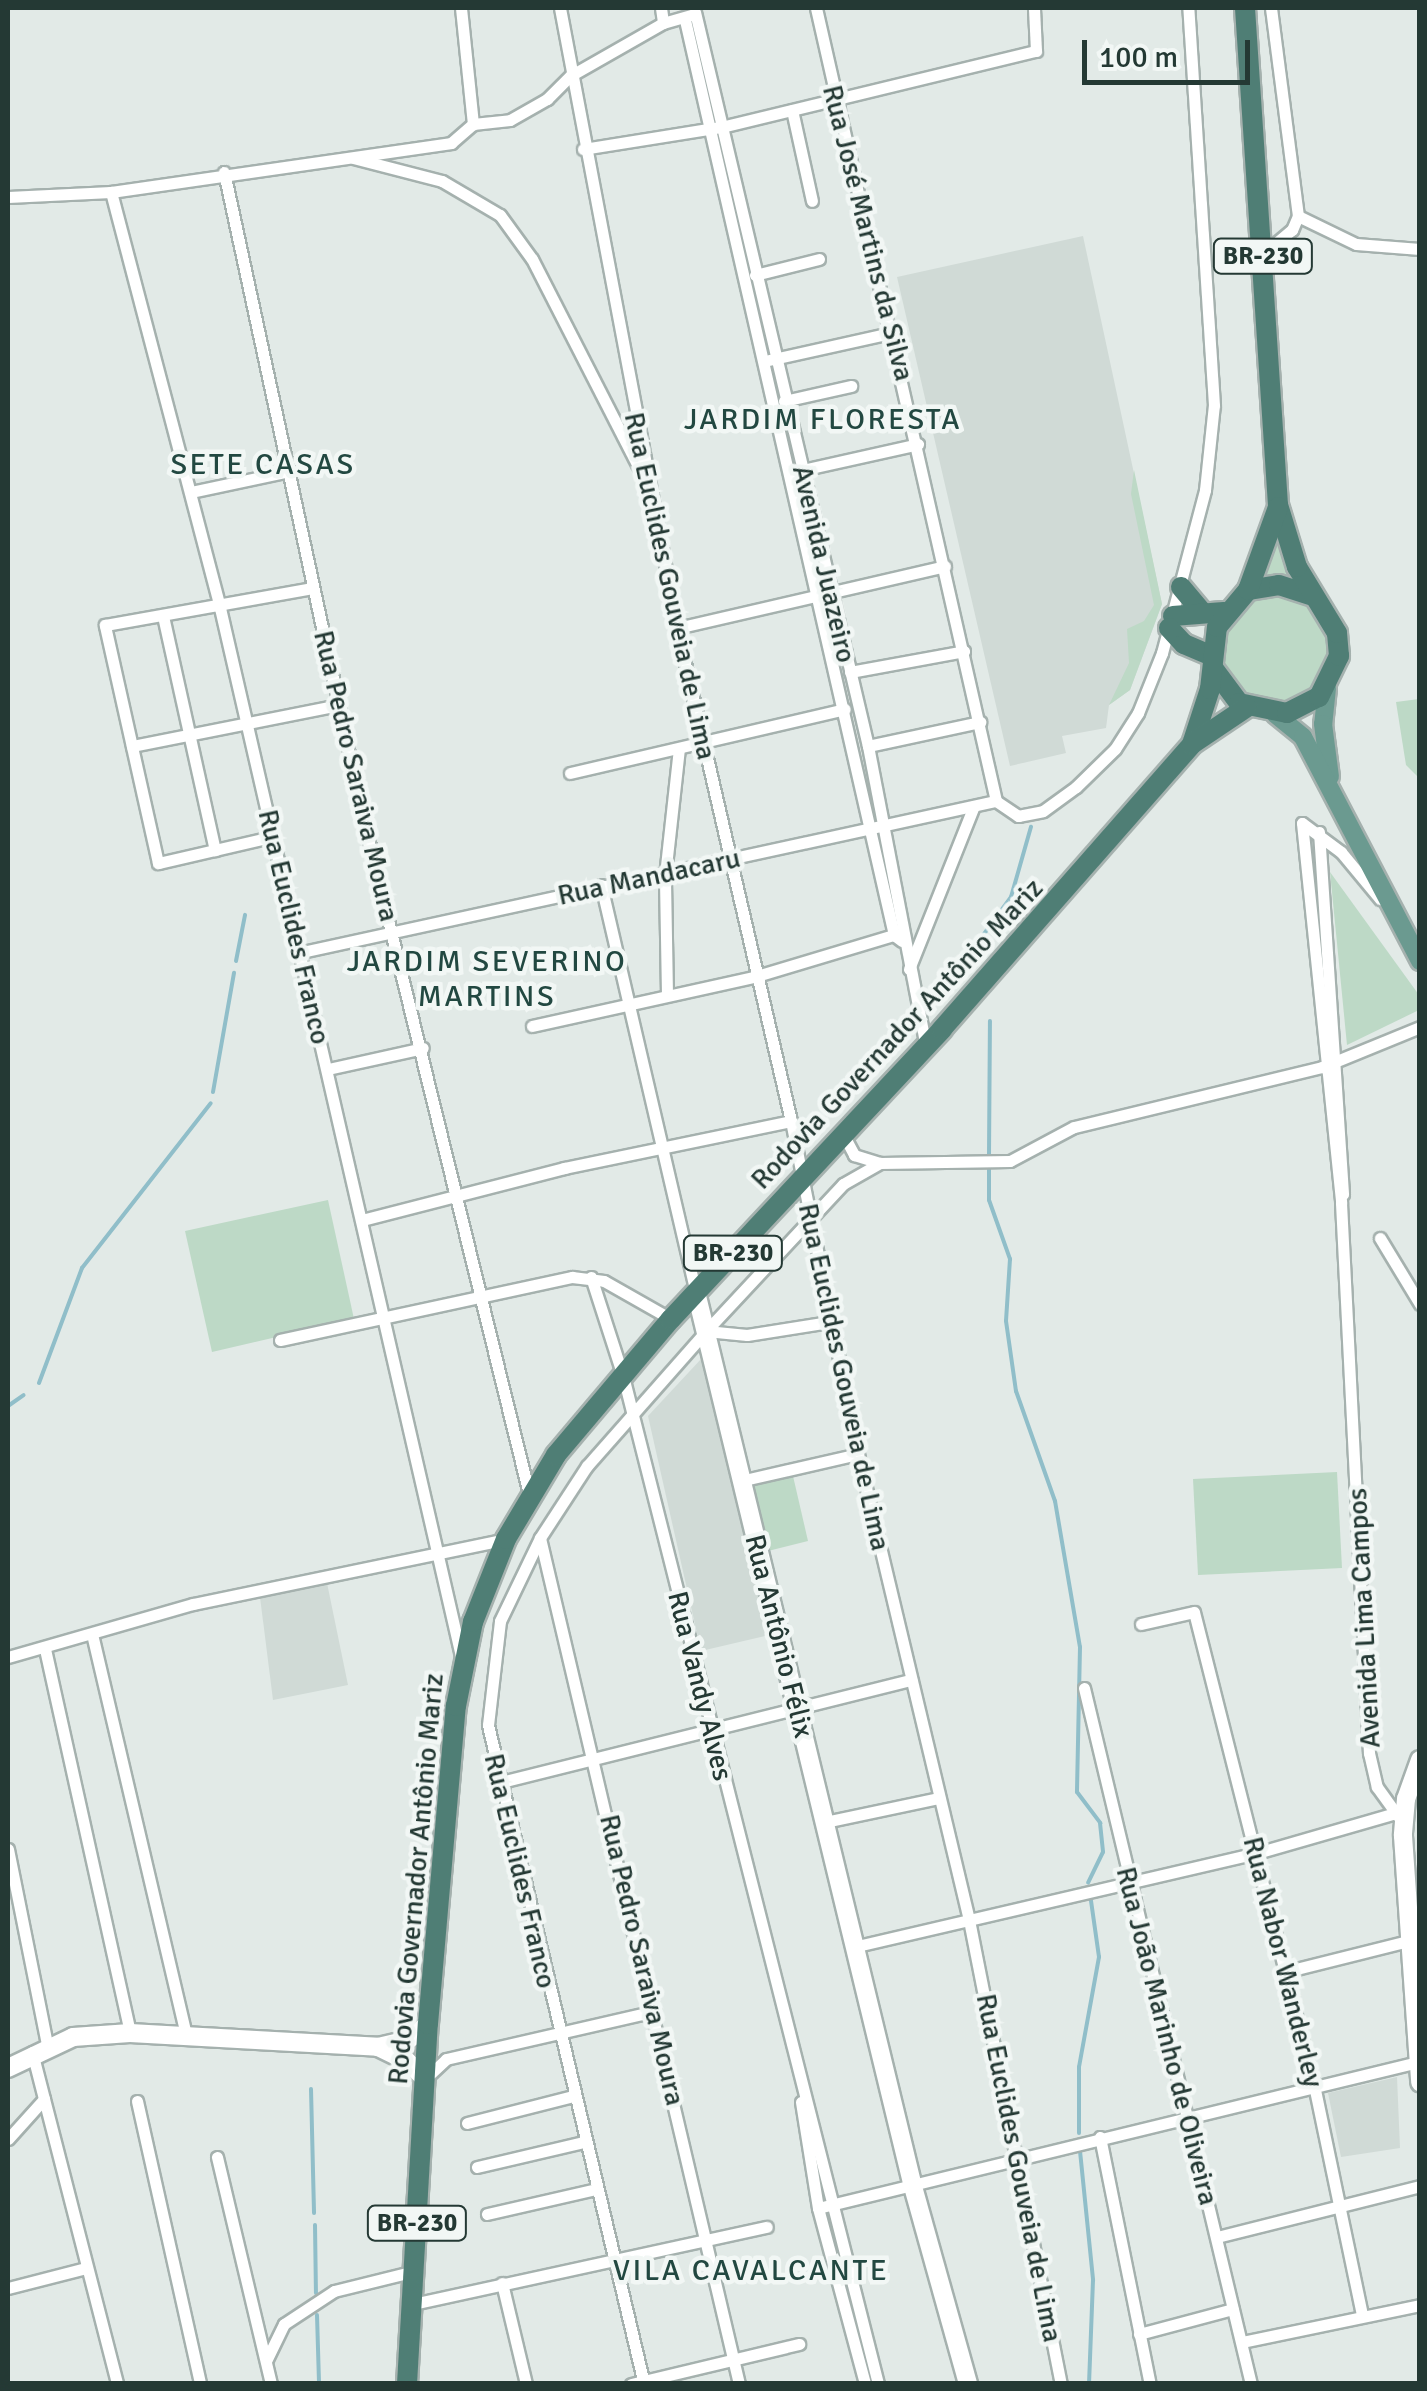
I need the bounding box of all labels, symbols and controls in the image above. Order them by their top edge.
scale bar [1087,20,1254,82]
text: 100 m [1099,39,1178,76]
street label: Rua José Martins da Silva [815,82,921,384]
road number: BR-230 [1210,236,1316,276]
district label: JARDIM FLORESTA [684,402,962,438]
street label: Rua Euclides Gouveia de Lima [617,409,723,763]
district label: SETE CASAS [170,447,356,483]
street label: Avenida Juazeiro [785,462,863,666]
street label: Rua Pedro Saraiva Moura [306,627,406,925]
street label: Rua Euclides Franco [251,806,337,1048]
street label: Rua Mandacaru [555,841,743,913]
street label: Rodovia Governador Antônio Mariz [744,872,1050,1196]
district label: JARDIM SEVERINO MARTINS [347,944,627,1014]
street label: Rua Euclides Gouveia de Lima [791,1200,897,1554]
road number: BR-230 [680,1233,786,1273]
street label: Avenida Lima Campos [1340,1487,1388,1749]
street label: Rua Antônio Félix [738,1531,820,1741]
street label: Rua Vandy Alves [660,1588,740,1784]
street label: Rodovia Governador Antônio Mariz [381,1672,451,2086]
street label: Rua Euclides Franco [477,1750,563,1992]
street label: Rua Pedro Saraiva Moura [592,1811,692,2109]
street label: Rua Nabor Wanderley [1236,1833,1330,2091]
street label: Rua João Marinho de Oliveira [1109,1863,1225,2209]
street label: Rua Euclides Gouveia de Lima [969,1991,1069,2345]
road number: BR-230 [364,2203,470,2243]
district label: VILA CAVALCANTE [613,2253,889,2289]

